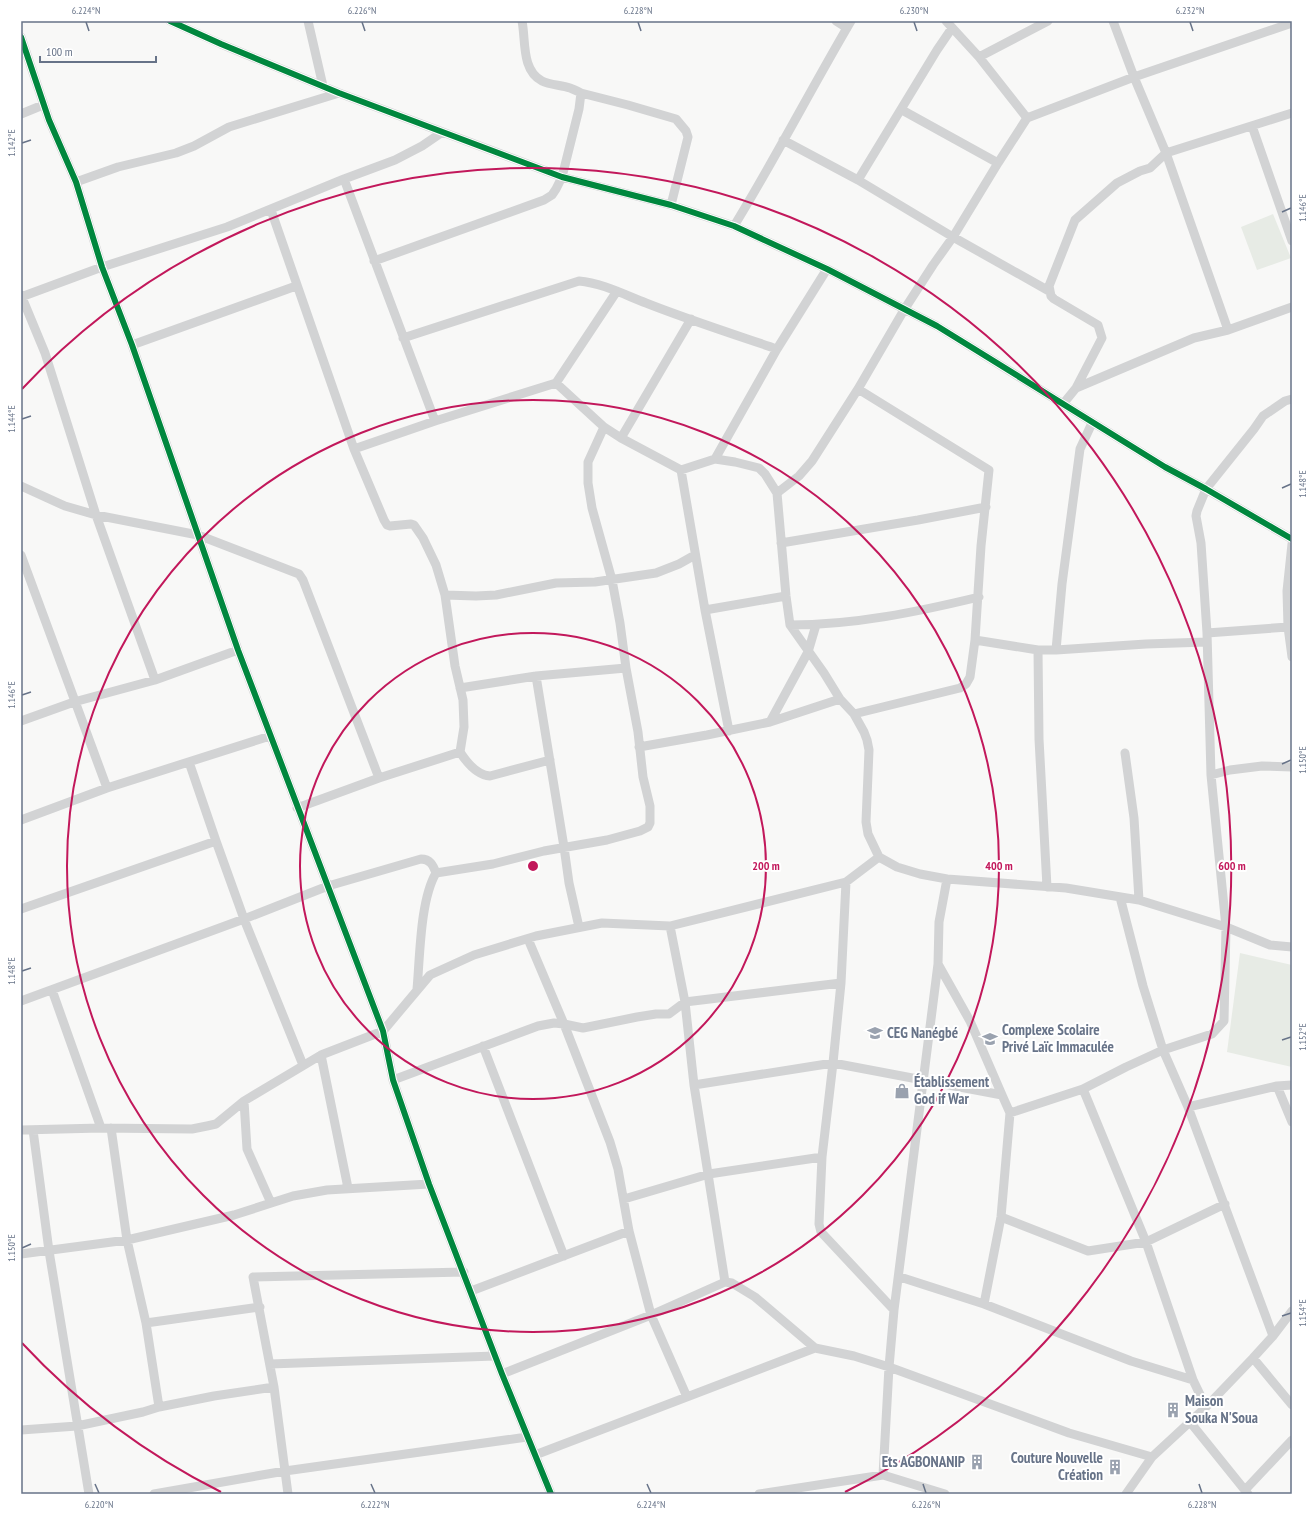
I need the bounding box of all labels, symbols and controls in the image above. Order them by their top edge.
text: 6.224°N [72,4,100,17]
text: 6.226°N [348,4,376,17]
text: 6.228°N [624,4,652,17]
text: 6.230°N [900,4,928,17]
text: 6.232°N [1176,4,1204,17]
scale bar [40,38,156,64]
text: 100 m [46,44,73,59]
text: 1.142°E [5,129,18,157]
text: 1.146°E [1296,194,1309,222]
text: 1.144°E [5,405,18,433]
text: 1.148°E [1296,470,1309,498]
text: 1.146°E [5,681,18,709]
text: 1.150°E [1296,746,1309,774]
text: 200 m [752,858,780,873]
text: 400 m [985,858,1013,873]
text: 600 m [1218,858,1246,873]
centre of rings [526,859,540,873]
text: 1.148°E [5,957,18,985]
place label: Complexe Scolaire Privé Laïc Immaculée [1002,1020,1114,1056]
place label: CEG Nanégbé [887,1023,958,1042]
text: 1.152°E [1296,1023,1309,1051]
school or university icon: CEG Nanégbé [866,1024,884,1042]
school or university icon: Complexe Scolaire Privé Laïc Immaculée [981,1030,999,1048]
place label: Établissement God if War [914,1072,990,1108]
shop icon: Établissement God if War [893,1082,911,1100]
text: 1.150°E [5,1234,18,1262]
text: 1.154°E [1296,1299,1309,1327]
place label: Maison Souka N'Soua [1185,1391,1258,1427]
building icon: Maison Souka N'Soua [1164,1401,1182,1419]
place label: Couture Nouvelle Création [1011,1448,1103,1484]
place label: Ets AGBONANIP [882,1452,965,1471]
building icon: Ets AGBONANIP [968,1453,986,1471]
building icon: Couture Nouvelle Création [1106,1458,1124,1476]
text: 6.220°N [85,1498,113,1511]
text: 6.222°N [361,1498,389,1511]
text: 6.224°N [637,1498,665,1511]
text: 6.226°N [912,1498,940,1511]
text: 6.228°N [1188,1498,1216,1511]

